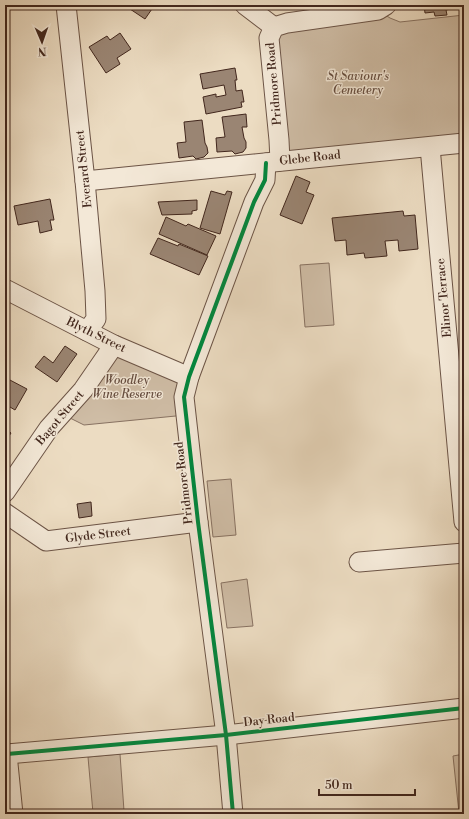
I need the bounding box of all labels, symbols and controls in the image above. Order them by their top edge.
north arrow [22,22,62,62]
street label: Pridmore Road [263,42,285,126]
text: N [37,44,47,58]
park label: St Saviour's Cemetery [327,69,390,98]
street label: Everard Street [72,129,96,209]
street label: Glebe Road [279,147,342,169]
street label: Elinor Terrace [433,258,455,338]
street label: Blyth Street [63,314,129,356]
park label: Woodley Wine Reserve [92,373,162,402]
street label: Bagot Street [32,387,88,449]
street label: Pridmore Road [171,441,197,525]
street label: Glyde Street [64,523,132,546]
street label: Day Road [243,710,296,730]
scale bar [319,771,415,797]
text: 50 m [325,778,353,793]

